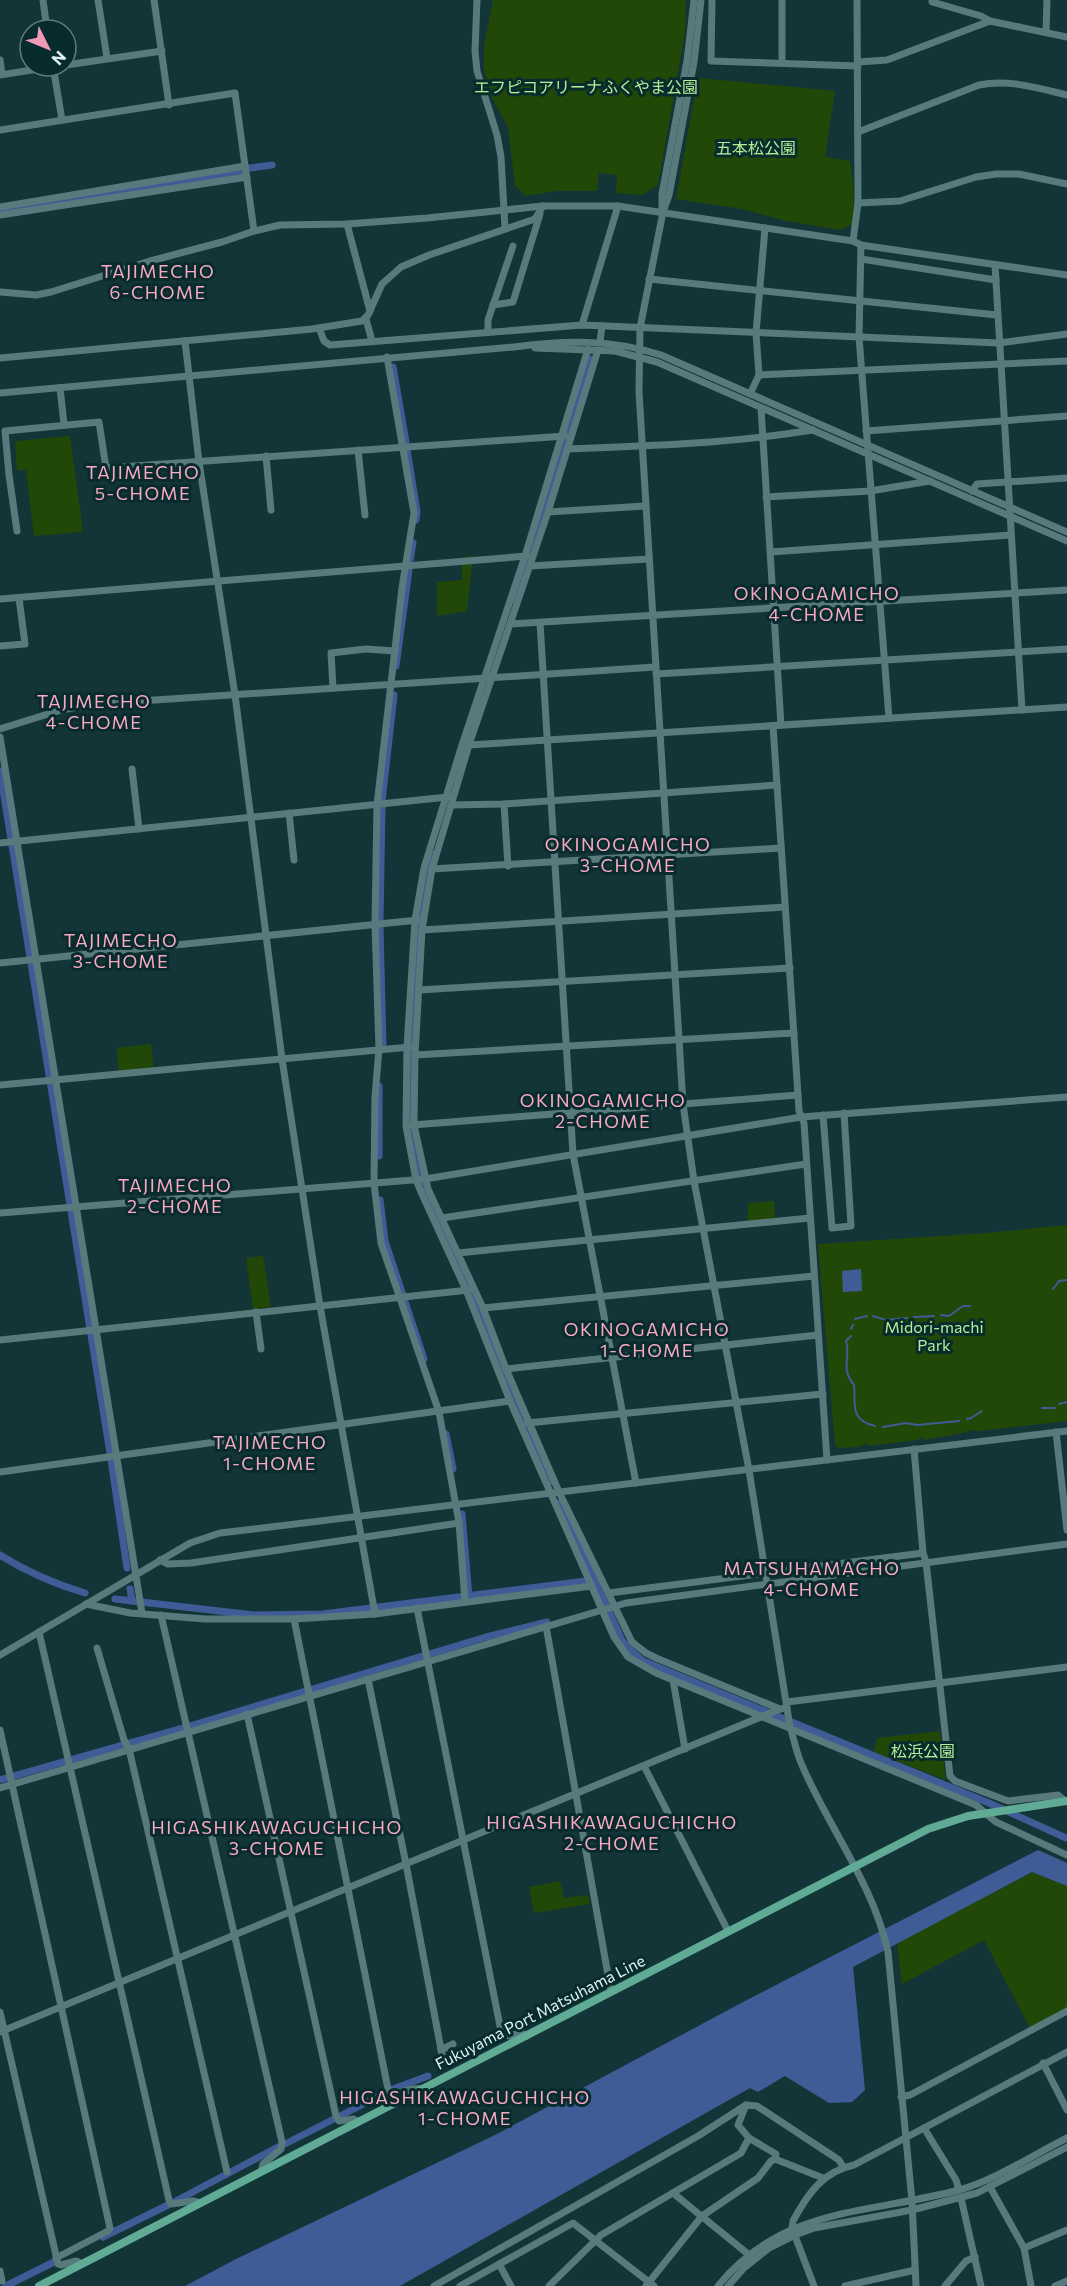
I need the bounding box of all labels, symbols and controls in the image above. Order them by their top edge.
north arrow [18,18,78,78]
text: N [48,48,70,69]
park label: エフピコアリーナふくやま公園 [474,77,698,96]
park label: 五本松公園 [716,138,796,157]
district label: TAJIMECHO 6-CHOME [101,260,215,303]
district label: TAJIMECHO 5-CHOME [86,461,200,504]
district label: OKINOGAMICHO 4-CHOME [734,582,900,625]
district label: TAJIMECHO 4-CHOME [37,690,151,733]
district label: OKINOGAMICHO 3-CHOME [545,833,711,876]
district label: TAJIMECHO 3-CHOME [64,929,178,972]
district label: OKINOGAMICHO 2-CHOME [520,1089,686,1132]
district label: TAJIMECHO 2-CHOME [118,1174,232,1217]
park label: Midori-machi Park [884,1317,984,1354]
district label: OKINOGAMICHO 1-CHOME [564,1318,730,1361]
district label: TAJIMECHO 1-CHOME [213,1431,327,1474]
district label: MATSUHAMACHO 4-CHOME [724,1557,900,1600]
park label: 松浜公園 [891,1741,955,1760]
district label: HIGASHIKAWAGUCHICHO 2-CHOME [486,1811,738,1854]
district label: HIGASHIKAWAGUCHICHO 3-CHOME [151,1816,403,1859]
street label: Fukuyama Port Matsuhama Line [432,1950,648,2073]
district label: HIGASHIKAWAGUCHICHO 1-CHOME [339,2086,591,2129]

